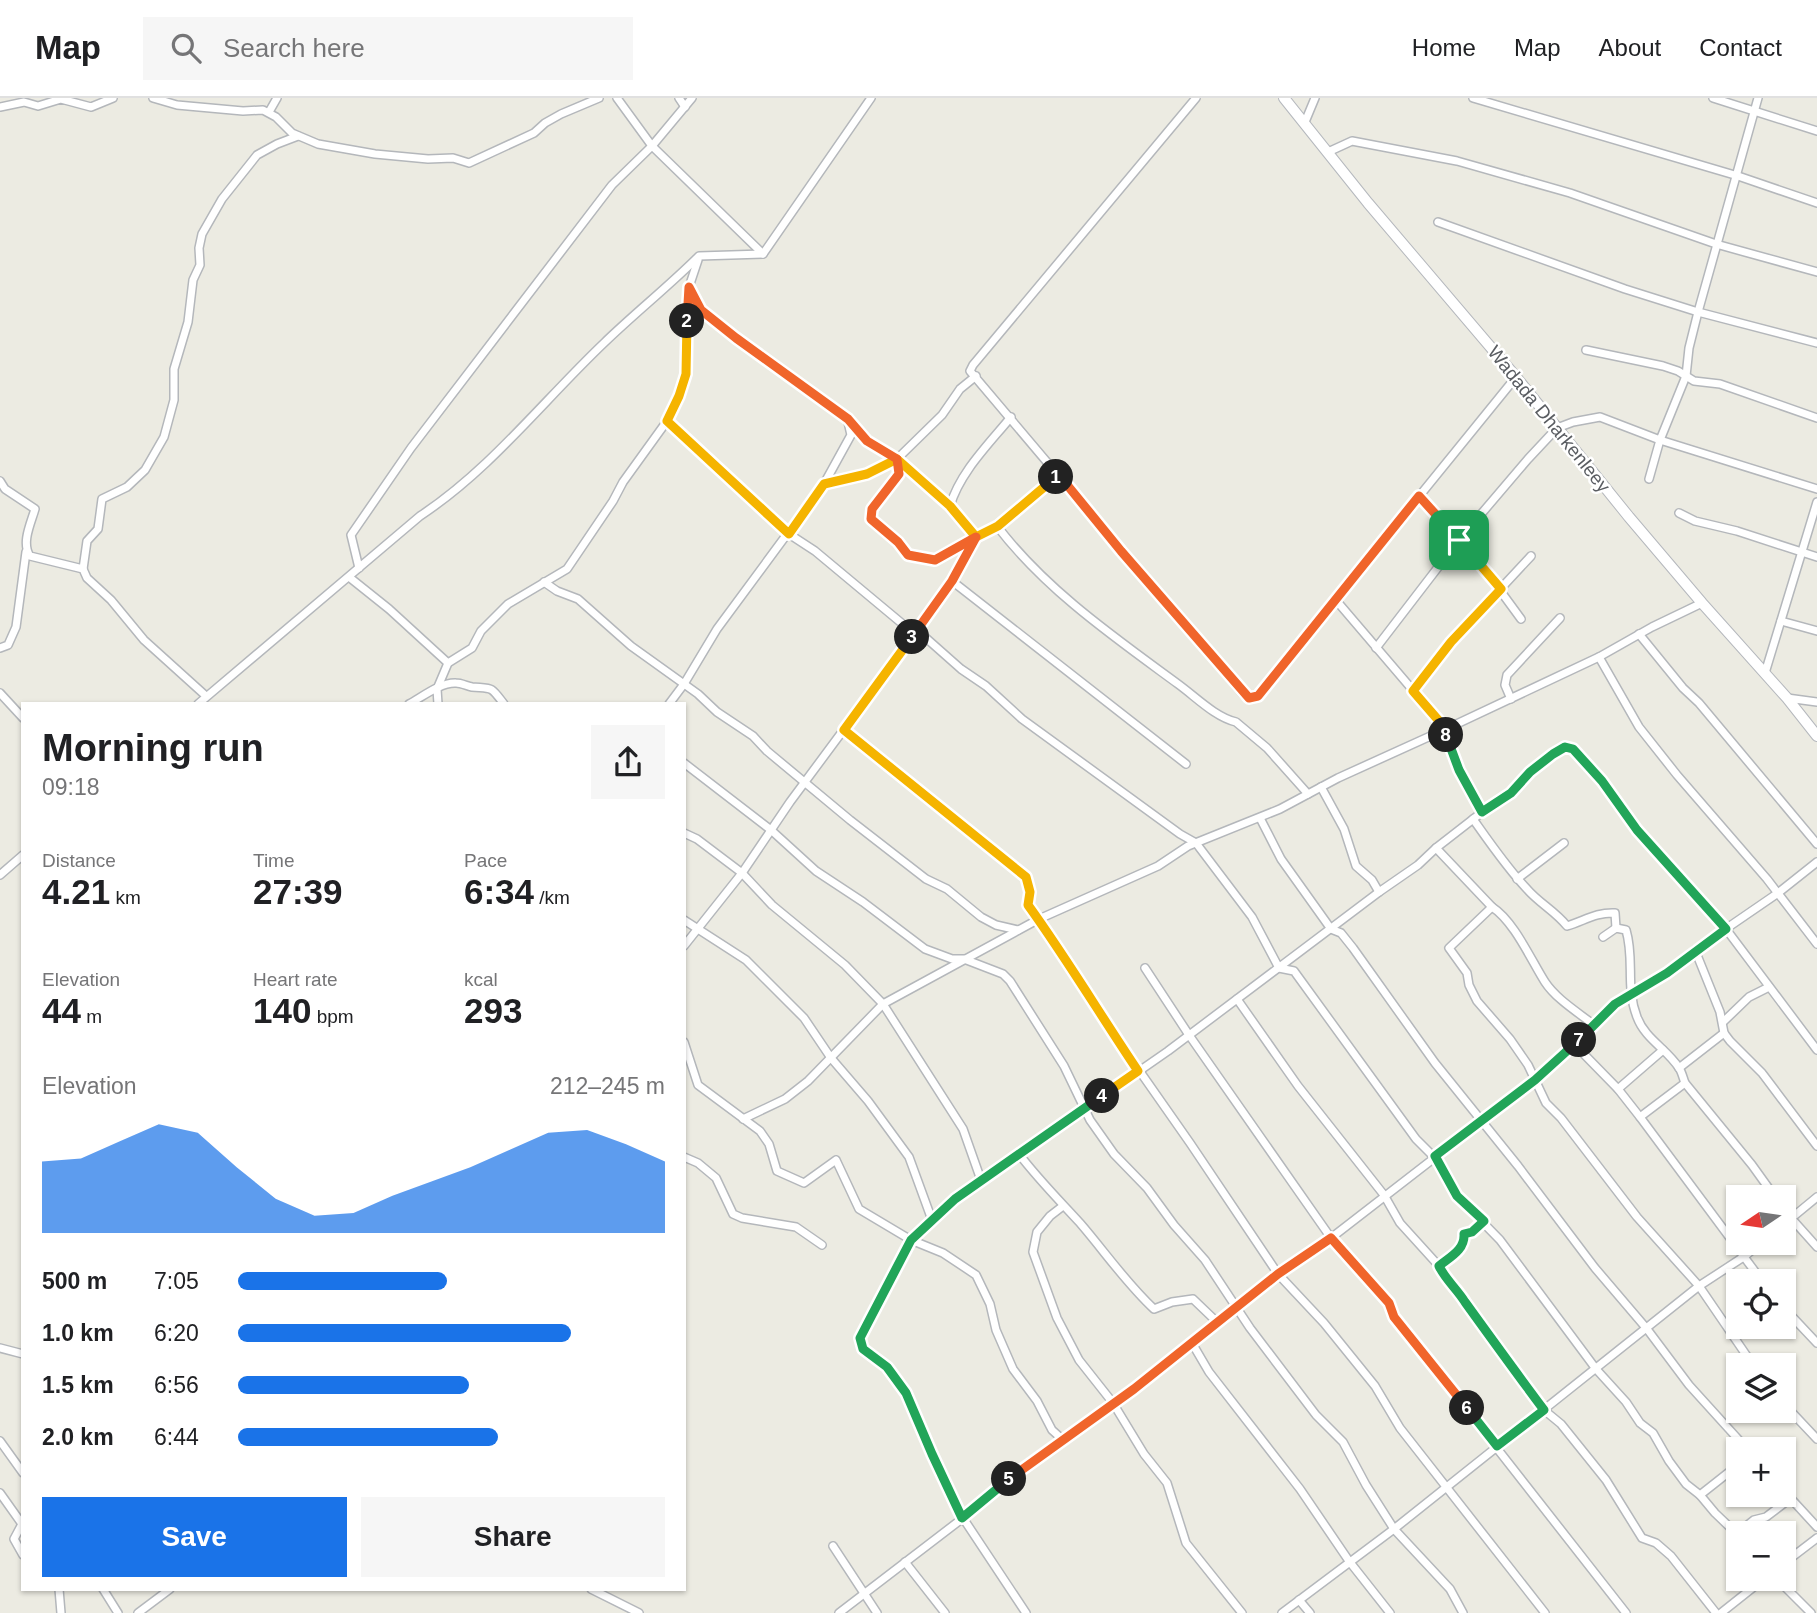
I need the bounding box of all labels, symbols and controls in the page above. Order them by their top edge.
search box [143,17,633,80]
text: Map [35,29,101,66]
icon: search [167,29,205,67]
text: Search here [223,33,365,63]
text: Home [1412,34,1476,61]
text: Map [1514,34,1561,61]
text: About [1599,34,1661,61]
text: Contact [1699,34,1782,61]
pin: 2 [670,304,704,339]
text: 2 [681,310,692,331]
street label: Wadada Dharkenleey [1484,342,1615,497]
pin: 1 [1038,460,1074,494]
text: 1 [1050,466,1061,487]
pin [1429,510,1489,570]
icon: arrive [1440,521,1478,559]
pin: 3 [894,620,930,654]
text: 3 [906,626,917,647]
pin: 8 [1428,718,1464,752]
text: 8 [1440,724,1451,745]
button: share [591,725,665,799]
text: Morning run [42,727,264,769]
text: 09:18 [42,774,100,800]
text: Distance [42,850,116,871]
text: Time [253,850,295,871]
text: Pace [464,850,507,871]
text: 4.21 [42,872,110,911]
text: 27:39 [253,872,343,911]
text: 6:34 [464,872,534,911]
text: km [110,887,141,908]
text: /km [534,887,570,908]
text: Elevation [42,969,120,990]
text: Heart rate [253,969,337,990]
text: kcal [464,969,498,990]
text: 44 [42,991,81,1030]
text: 140 [253,991,311,1030]
text: 293 [464,991,522,1030]
text: m [81,1006,102,1027]
text: bpm [311,1006,354,1027]
pin: 7 [1562,1023,1596,1058]
text: 7 [1573,1029,1584,1050]
text: Elevation [42,1073,137,1099]
text: 212–245 m [550,1073,665,1099]
pin: 4 [1084,1079,1120,1114]
text: 4 [1096,1085,1107,1106]
north arrow [1726,1185,1796,1255]
map controls [1726,1185,1796,1591]
text: 500 m [42,1268,107,1294]
text: 7:05 [154,1268,199,1294]
button: locate [1726,1269,1796,1339]
text: 1.0 km [42,1320,114,1346]
text: 6:20 [154,1320,199,1346]
button: layers [1726,1353,1796,1423]
text: 1.5 km [42,1372,114,1398]
text: 6:56 [154,1372,199,1398]
pin: 6 [1450,1390,1484,1426]
text: 6 [1461,1397,1472,1418]
text: 2.0 km [42,1424,114,1450]
text: 6:44 [154,1424,199,1450]
button: + [1726,1437,1796,1507]
pin: 5 [992,1462,1026,1496]
text: 5 [1003,1468,1014,1489]
button: Save [42,1497,347,1577]
button: Share [361,1497,665,1577]
button: − [1726,1521,1796,1591]

